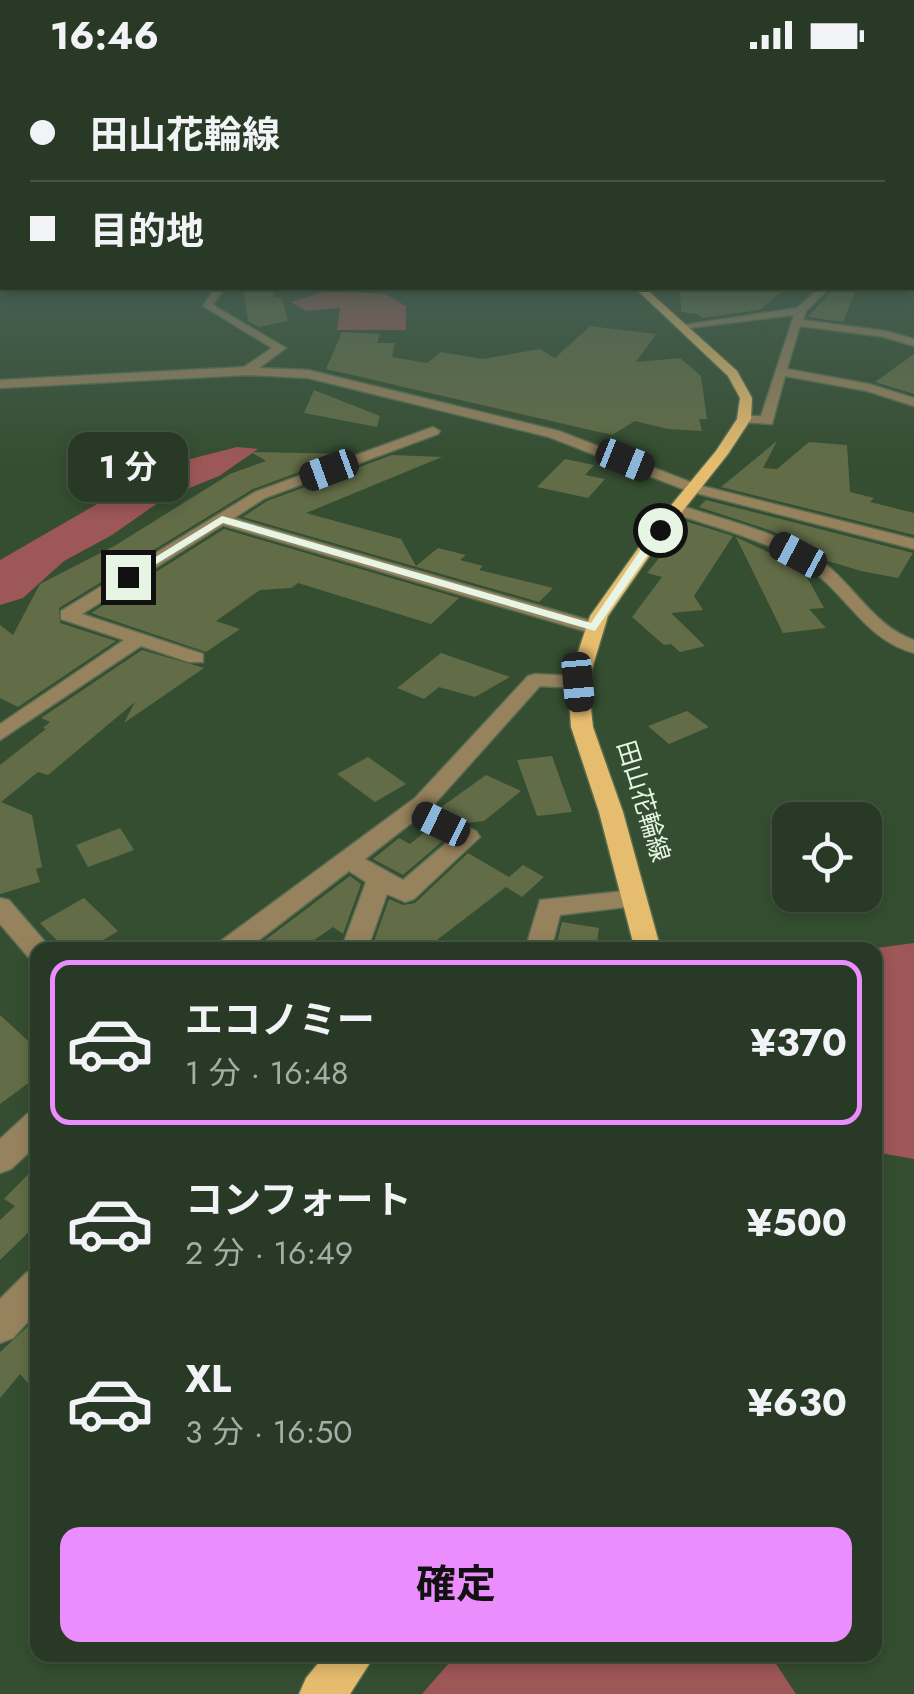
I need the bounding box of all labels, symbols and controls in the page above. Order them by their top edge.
text: 16:46 [50,8,159,63]
text: 田山花輪線 [90,107,280,162]
text: 目的地 [90,203,204,258]
callout: 1 分 [68,432,188,502]
car [592,435,658,485]
text: 1 分 [99,444,157,490]
car [296,446,362,494]
route start [638,508,683,553]
car [764,528,832,582]
route end [106,555,151,600]
car [560,651,596,713]
street label: 田山花輪線 [609,736,679,866]
car [407,797,475,851]
map controls [772,802,882,912]
button: locate [772,802,882,912]
text: エコノミー [185,992,375,1047]
icon: car [65,998,155,1088]
text: ¥370 [750,1015,847,1070]
text: 1 分 · 16:48 [185,1050,348,1096]
text: コンフォート [185,1172,412,1227]
icon: car [65,1178,155,1268]
text: ¥500 [747,1195,847,1250]
text: 2 分 · 16:49 [185,1230,353,1276]
text: XL [185,1351,231,1406]
icon: car [65,1358,155,1448]
text: ¥630 [747,1375,847,1430]
text: 3 分 · 16:50 [185,1409,353,1455]
button: 確定 [60,1527,852,1642]

